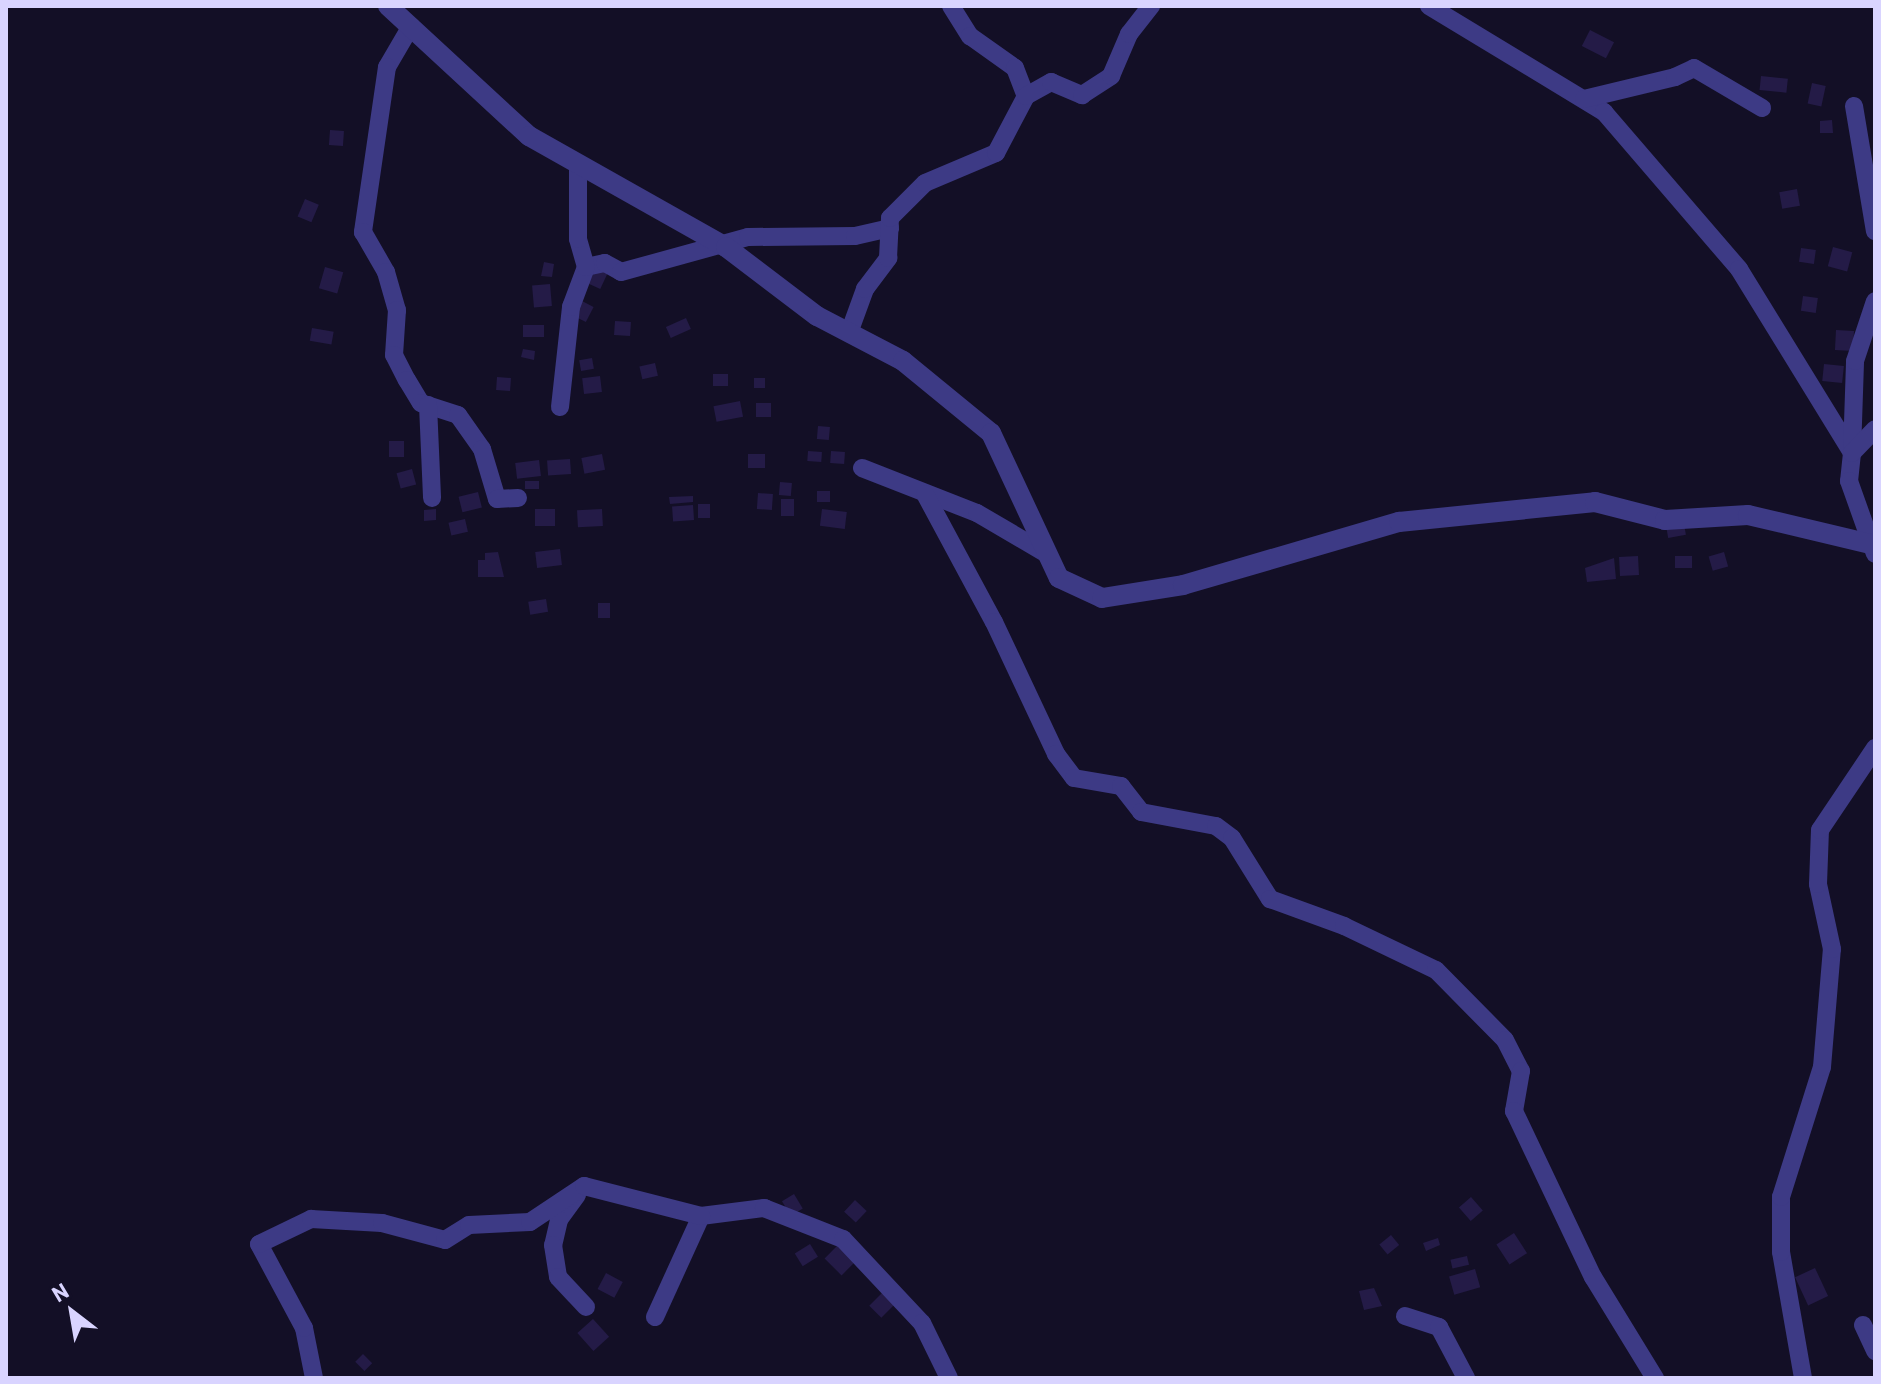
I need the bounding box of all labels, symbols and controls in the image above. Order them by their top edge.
north arrow [32,1272,112,1352]
text: N [47,1277,73,1306]

